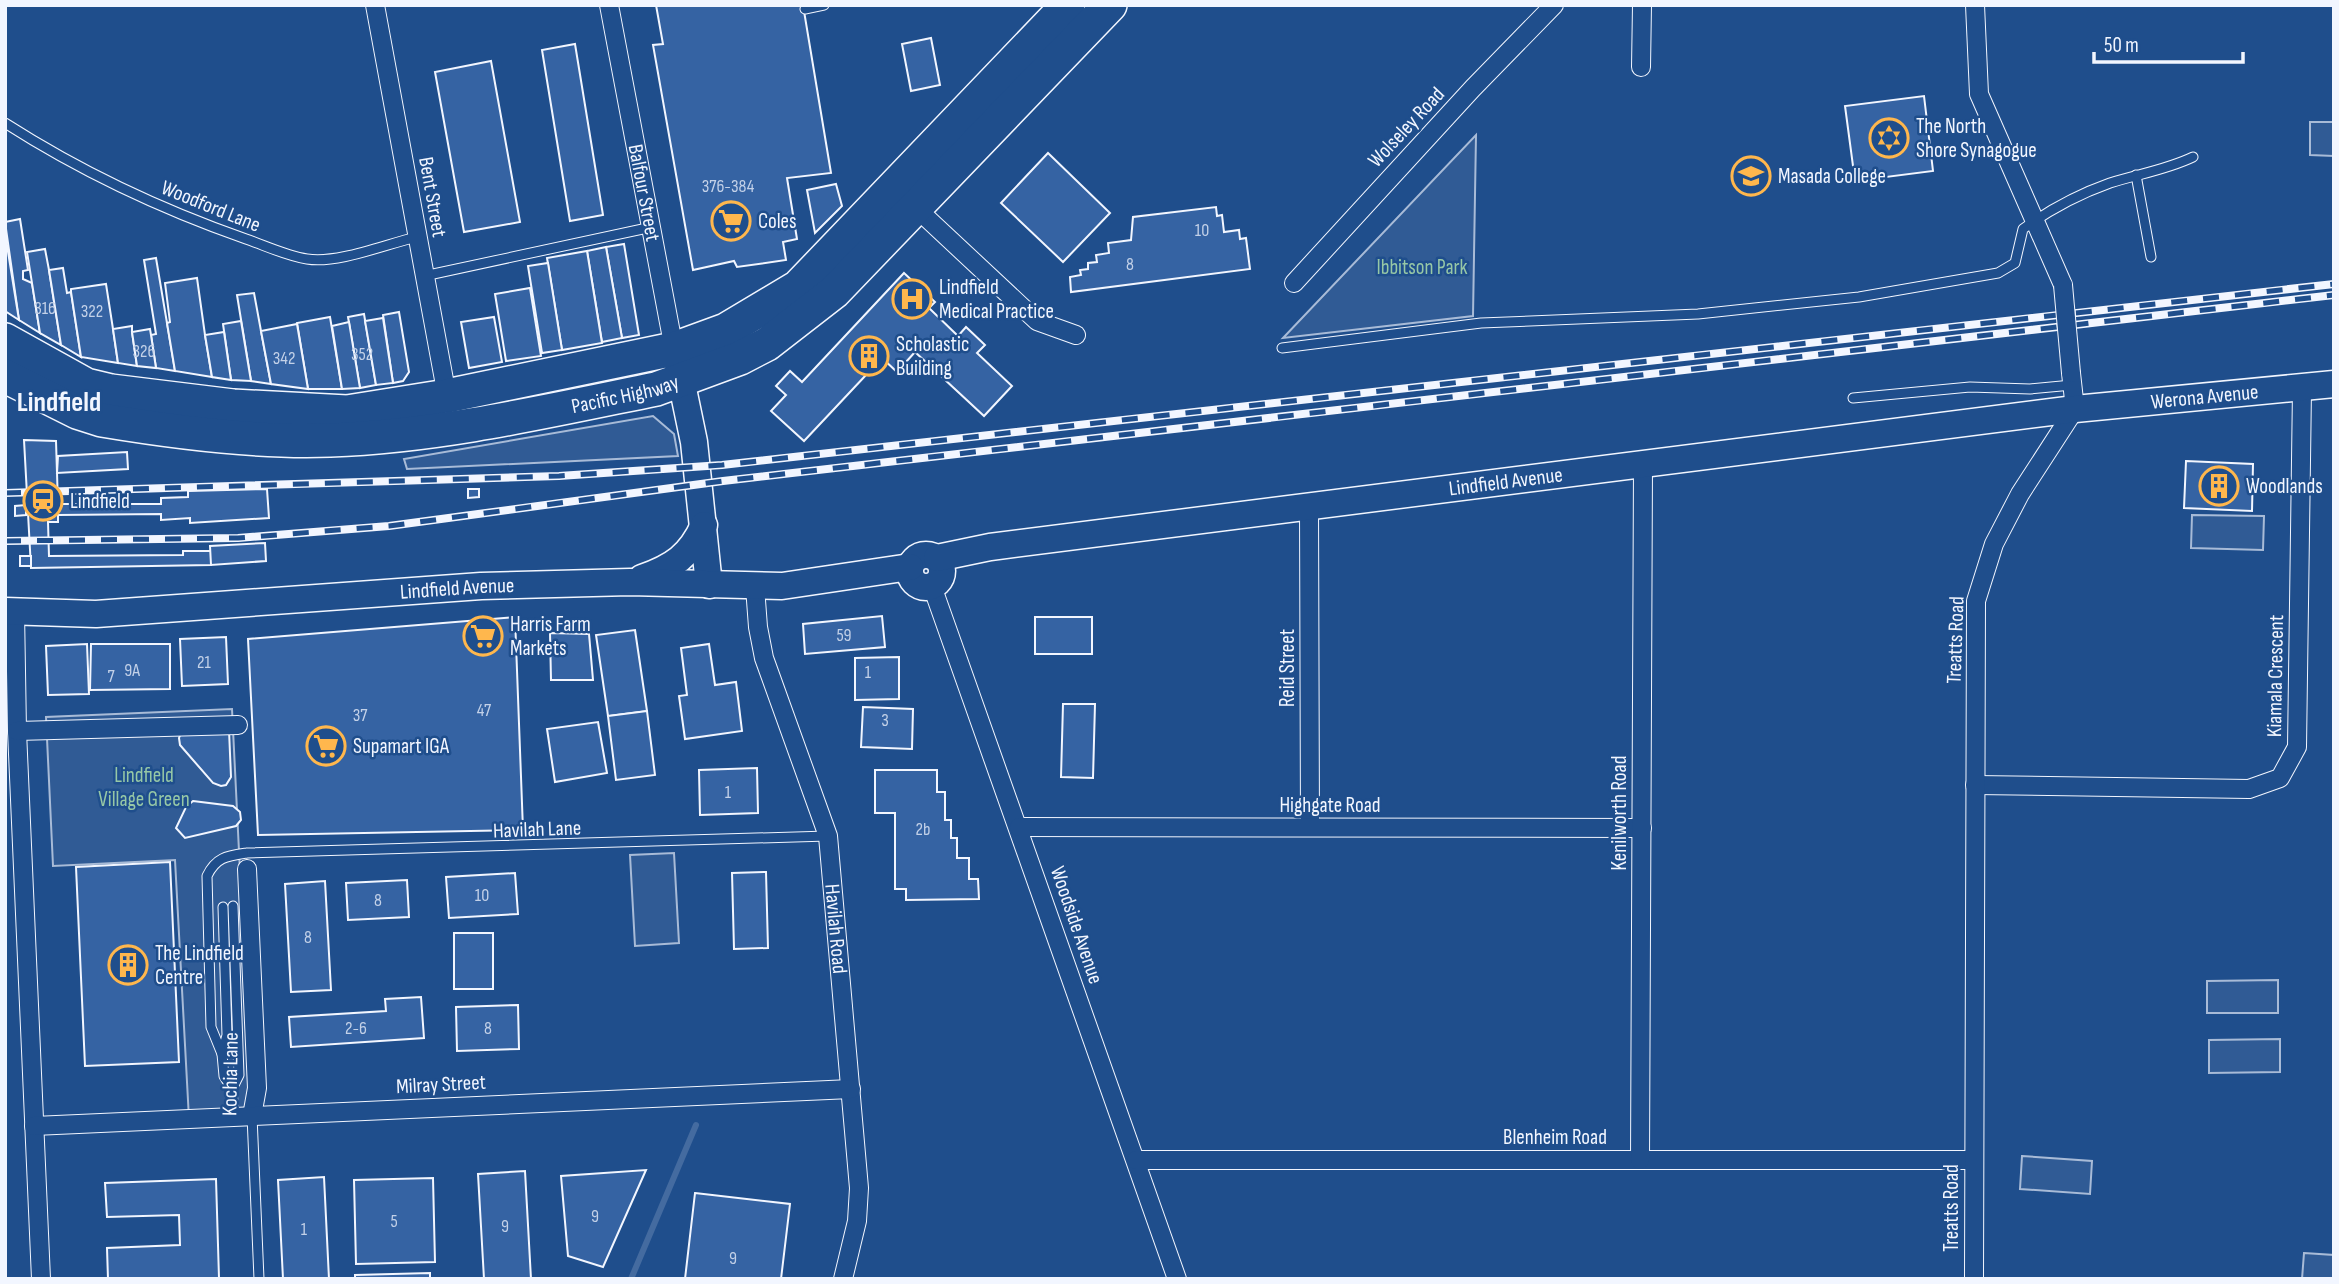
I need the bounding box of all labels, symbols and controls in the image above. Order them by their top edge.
scale bar [2094,21,2243,65]
text: 50 m [2104,33,2139,58]
street label: Wolseley Road [1363,82,1450,173]
place label: The North Shore Synagogue [1916,114,2037,163]
synagogue icon: The North Shore Synagogue [1868,117,1910,159]
street label: Balfour Street [623,142,665,243]
street label: Bent Street [413,155,452,239]
school or university icon: Masada College [1730,155,1772,197]
place label: Masada College [1778,164,1886,189]
street label: Woodford Lane [157,175,264,238]
house number: 376-384 [702,176,755,197]
supermarket icon: Coles [710,200,752,242]
place label: Coles [758,209,797,234]
house number: 10 [1195,220,1209,241]
house number: 8 [1126,254,1134,275]
park label: Ibbitson Park [1376,255,1468,280]
place label: Lindfield Medical Practice [939,275,1054,324]
hospital icon: Lindfield Medical Practice [891,278,933,320]
house number: 316 [34,298,56,319]
house number: 322 [81,301,103,322]
place label: Scholastic Building [896,332,969,381]
building icon: Scholastic Building [848,335,890,377]
house number: 326 [133,341,156,362]
house number: 352 [351,344,373,365]
house number: 342 [273,348,295,369]
street label: Pacific Highway [569,370,682,419]
street label: Werona Avenue [2150,379,2260,415]
district label: Lindfield [17,386,101,419]
street label: Lindfield Avenue [1447,462,1564,502]
building icon: Woodlands [2198,465,2240,507]
place label: Woodlands [2246,474,2323,499]
station icon: Lindfield [22,480,64,522]
place label: Lindfield [70,489,130,514]
street label: Lindfield Avenue [399,573,515,605]
street label: Treatts Road [1941,596,1970,684]
place label: Harris Farm Markets [510,612,591,661]
supermarket icon: Harris Farm Markets [462,615,504,657]
street label: Kiamala Crescent [2262,615,2289,737]
house number: 59 [836,625,852,646]
street label: Reid Street [1275,629,1300,707]
house number: 21 [197,652,212,673]
house number: 9A [124,660,140,681]
house number: 1 [865,662,872,683]
house number: 7 [107,666,115,687]
house number: 47 [477,700,492,721]
house number: 37 [353,705,368,726]
house number: 3 [881,710,889,731]
supermarket icon: Supamart IGA [305,725,347,767]
place label: Supamart IGA [353,734,450,759]
street label: Kenilworth Road [1607,756,1632,870]
park label: Lindfield Village Green [98,763,190,812]
house number: 1 [725,782,732,803]
street label: Highgate Road [1279,793,1381,818]
street label: Havilah Lane [492,815,582,844]
house number: 2b [916,819,930,840]
street label: Woodside Avenue [1045,863,1108,987]
street label: Havilah Road [819,883,852,975]
house number: 10 [475,885,489,906]
house number: 8 [374,890,382,911]
house number: 8 [304,927,312,948]
place label: The Lindfield Centre [155,941,244,990]
building icon: The Lindfield Centre [107,944,149,986]
house number: 2-6 [345,1018,367,1039]
house number: 8 [484,1018,492,1039]
street label: Kochia Lane [217,1032,244,1116]
street label: Milray Street [396,1070,486,1099]
street label: Blenheim Road [1503,1125,1607,1150]
street label: Treatts Road [1939,1164,1964,1252]
house number: 9 [591,1206,599,1227]
house number: 5 [390,1211,398,1232]
house number: 9 [501,1216,509,1237]
house number: 1 [301,1219,308,1240]
house number: 9 [729,1248,737,1269]

